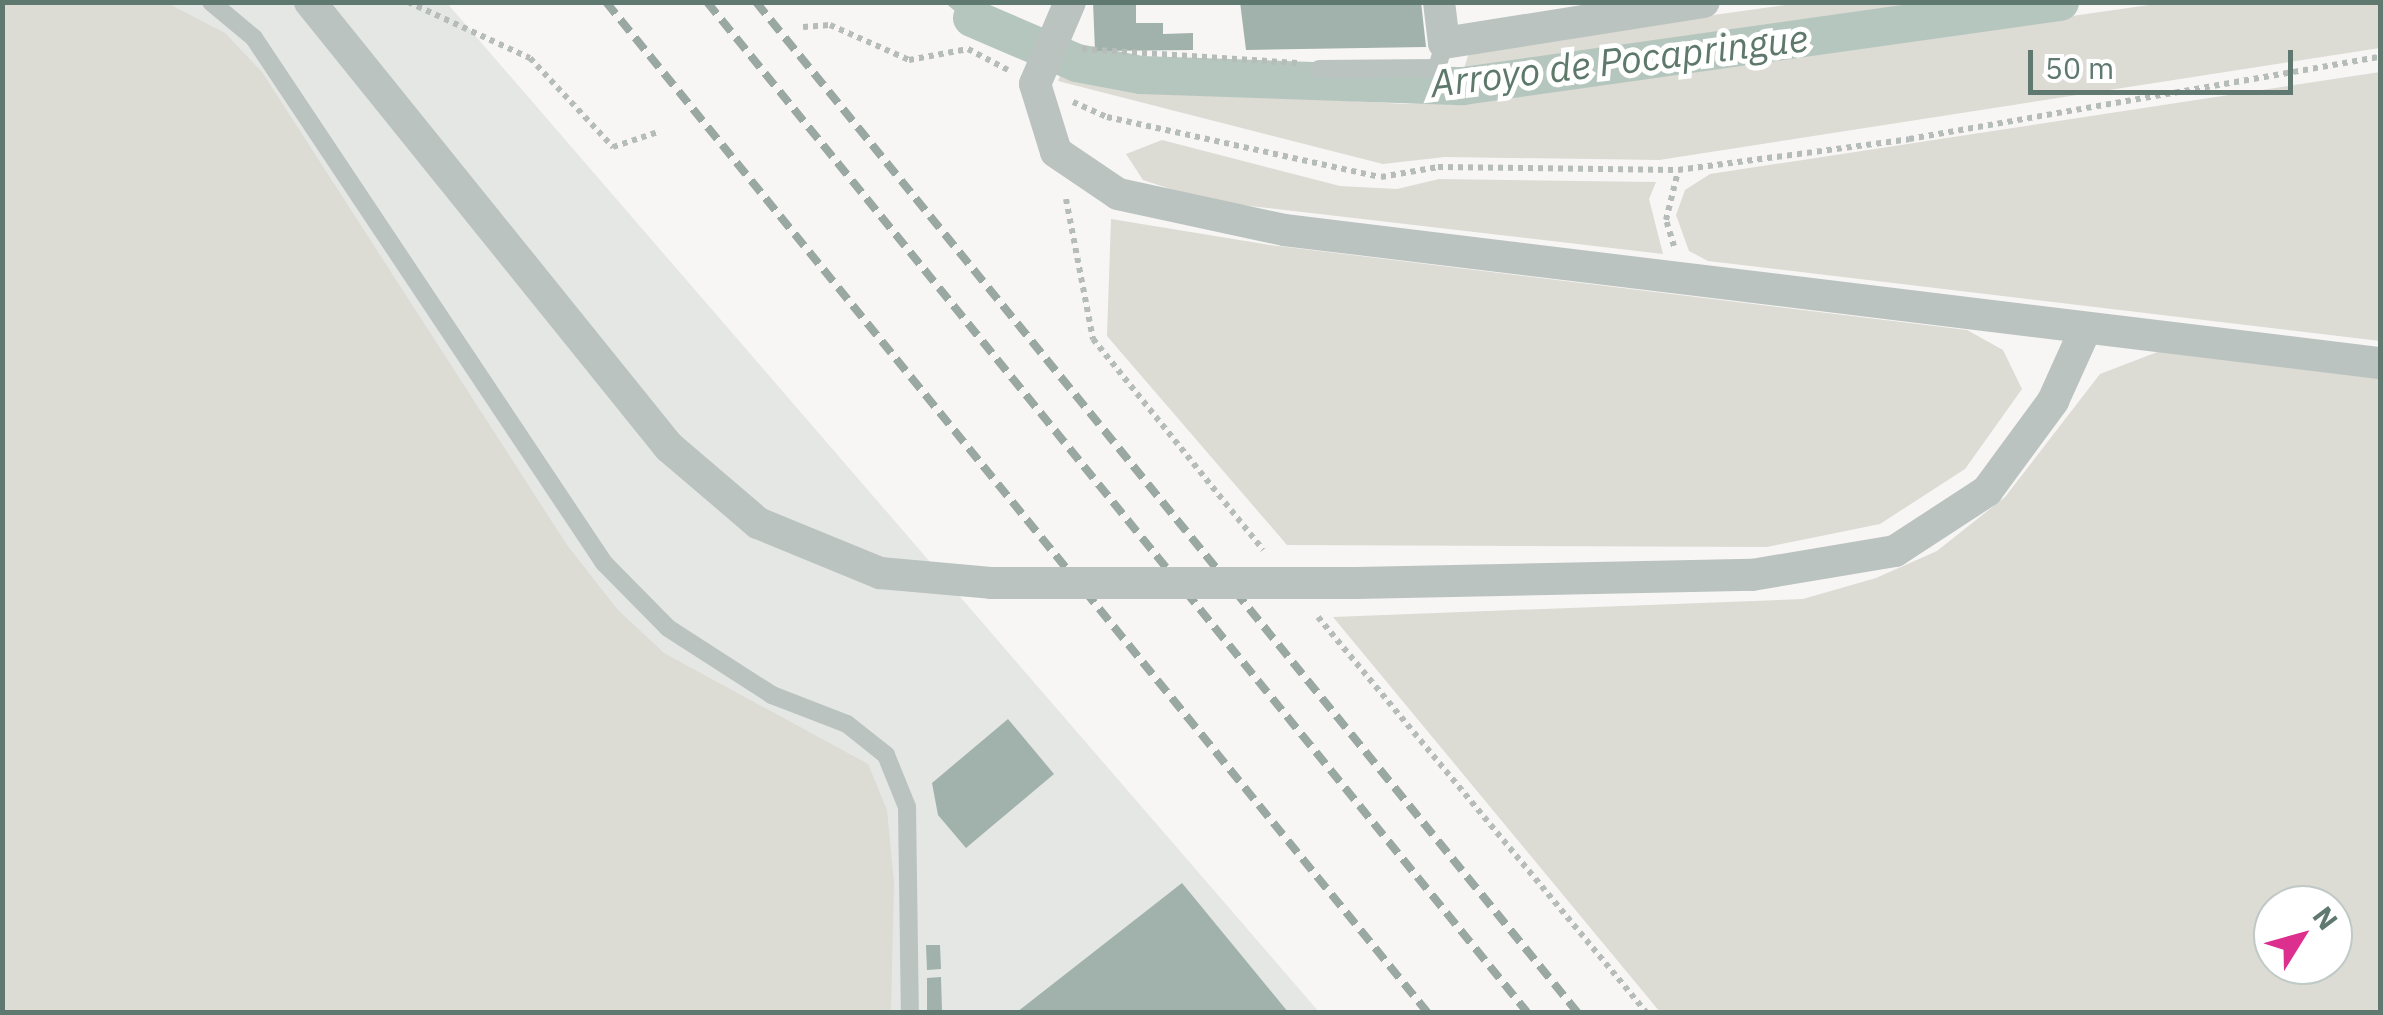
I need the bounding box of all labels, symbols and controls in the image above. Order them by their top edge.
water label: Arroyo de Pocapringue [1428,14,1810,106]
scale bar [2033,30,2298,92]
text: 50 m [2045,48,2114,87]
north arrow [2253,885,2353,985]
text: N [2305,899,2347,937]

